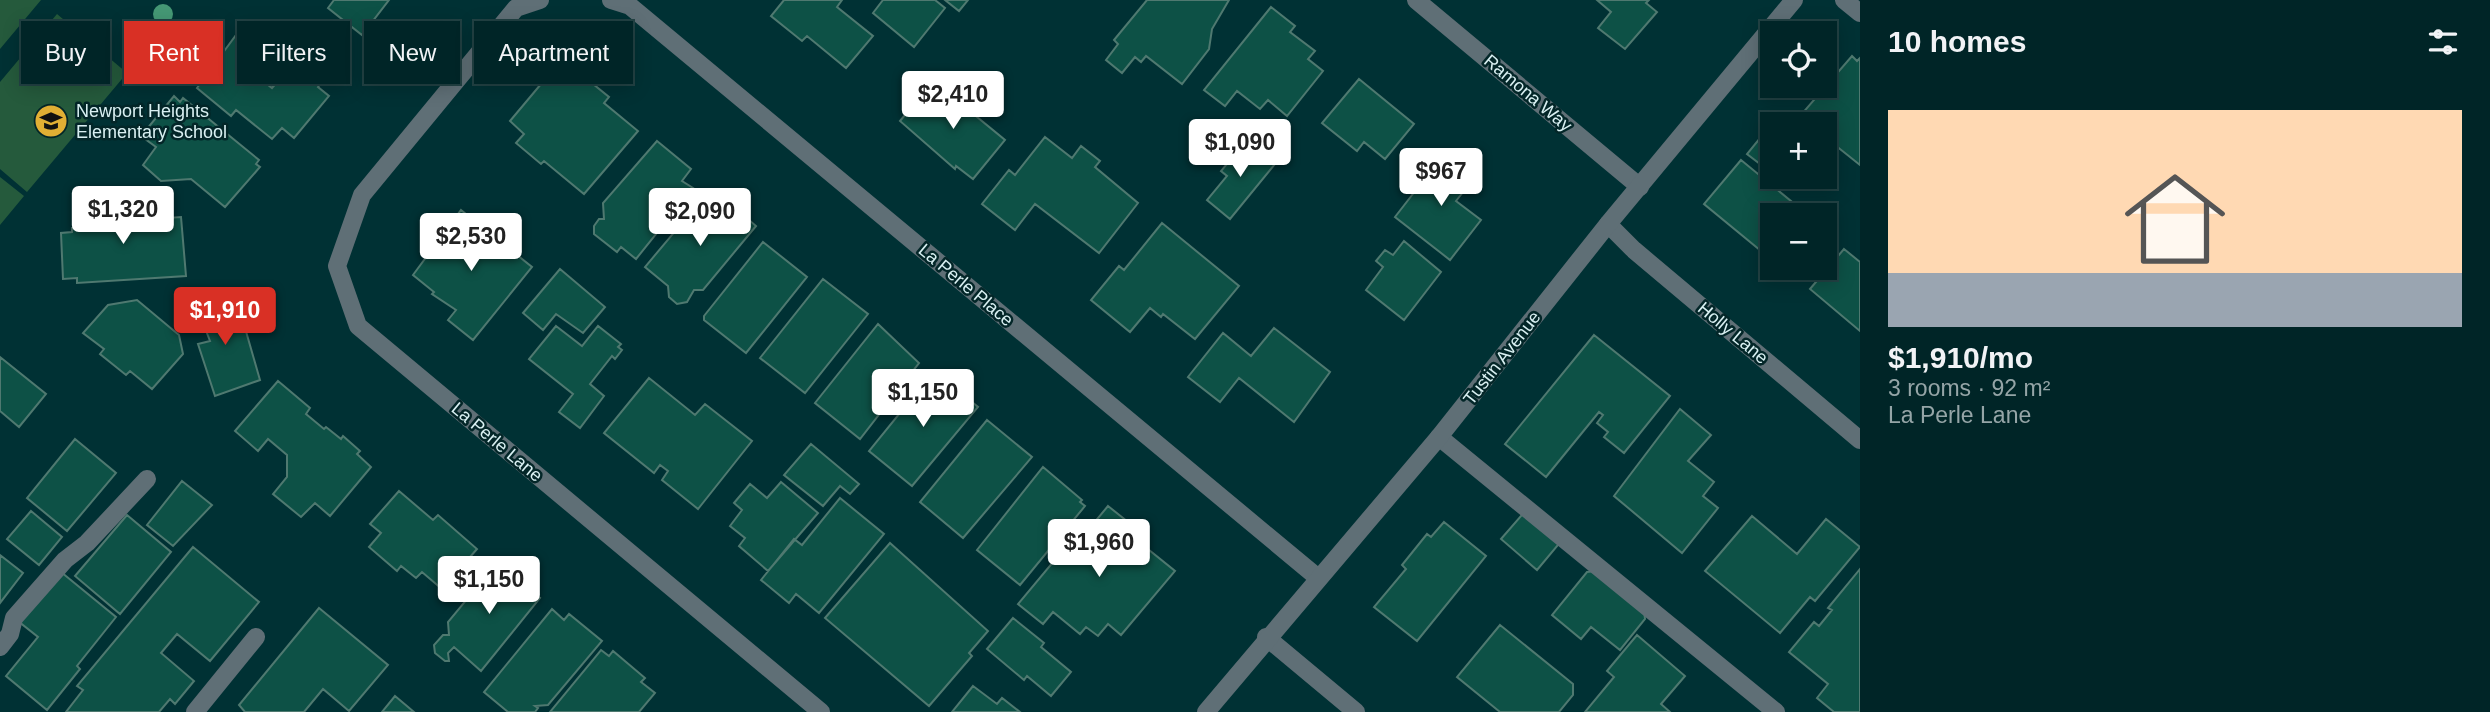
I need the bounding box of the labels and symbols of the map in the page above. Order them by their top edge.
street label: Ramona Way [1480,51,1576,135]
pin: $2,410 [896,72,1010,131]
place label: Newport Heights Elementary School [76,101,227,142]
school or university icon: Newport Heights Elementary School [32,102,70,140]
pin: $1,090 [1183,120,1297,179]
pin: $967 [1400,148,1482,208]
pin: $1,320 [66,187,180,246]
pin: $2,090 [643,188,757,248]
pin: $2,530 [414,214,528,273]
street label: La Perle Place [915,240,1017,330]
pin: $1,910 [168,288,282,347]
street label: Holly Lane [1694,298,1772,368]
street label: Tustin Avenue [1459,307,1545,409]
pin: $1,150 [866,370,980,429]
street label: La Perle Lane [448,398,546,486]
pin: $1,960 [1042,520,1156,579]
pin: $1,150 [432,556,546,616]

